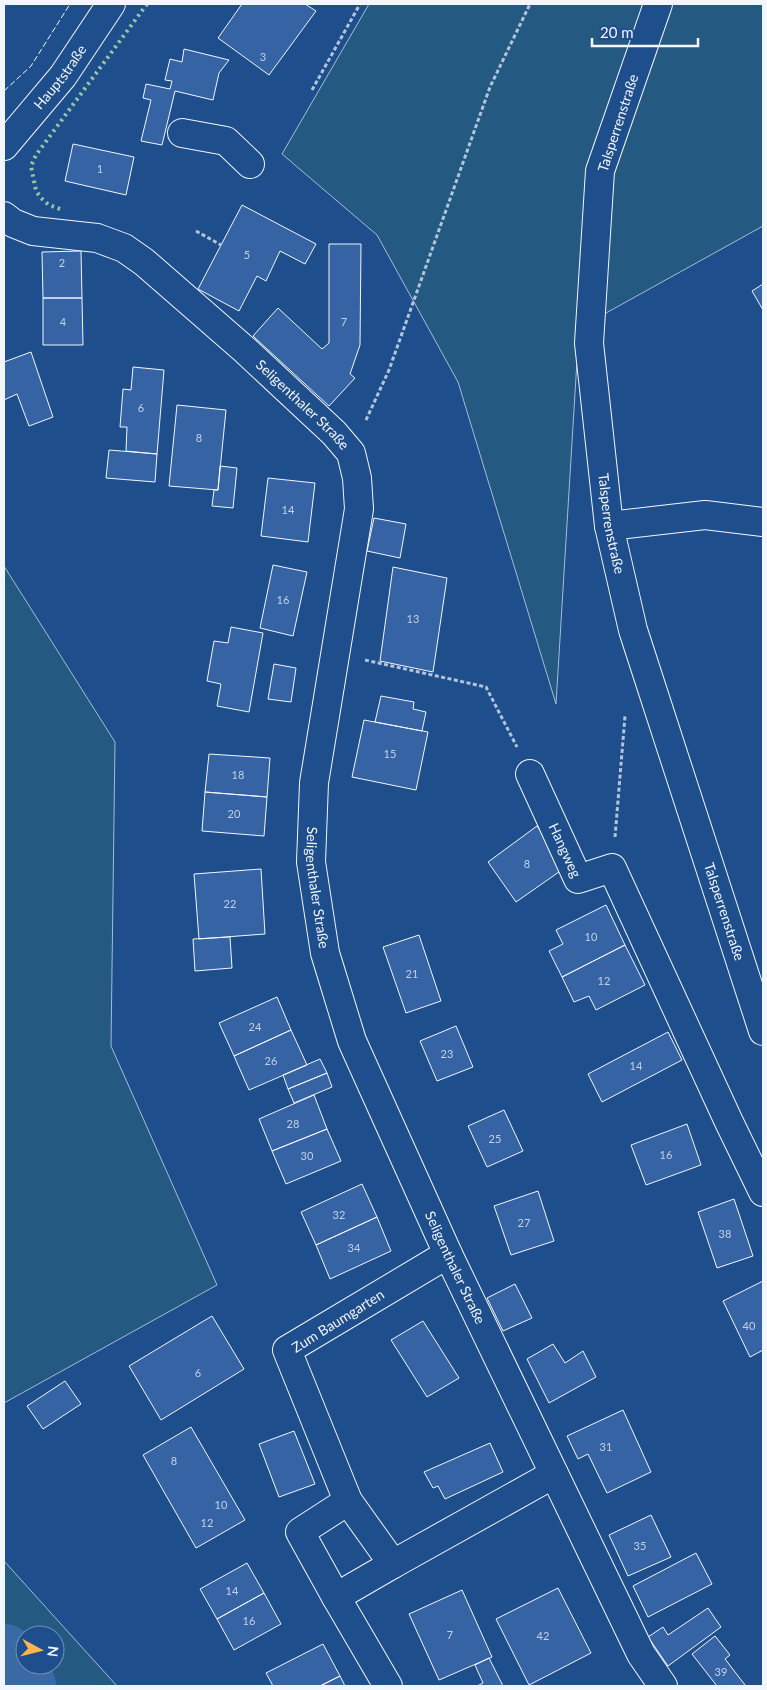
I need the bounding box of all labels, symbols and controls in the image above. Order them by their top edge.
scale bar [592,15,698,47]
text: 20 m [600,23,634,41]
street label: Hauptstraße [30,41,89,112]
house number: 3 [260,50,266,63]
street label: Talsperrenstraße [594,72,641,174]
house number: 1 [97,162,103,175]
house number: 5 [244,248,250,261]
house number: 2 [59,256,65,269]
house number: 4 [60,315,67,328]
house number: 7 [341,315,347,328]
street label: Seligenthaler Straße [253,356,353,453]
house number: 6 [138,401,144,414]
house number: 8 [196,431,202,444]
street label: Talsperrenstraße [595,472,629,575]
house number: 14 [282,503,295,516]
house number: 16 [277,593,289,606]
house number: 13 [407,612,419,625]
house number: 15 [384,747,396,760]
house number: 18 [232,768,244,781]
house number: 20 [228,807,241,820]
street label: Hangweg [546,820,585,880]
street label: Seligenthaler Straße [303,826,333,950]
house number: 8 [524,857,530,870]
street label: Talsperrenstraße [701,860,749,963]
house number: 22 [224,897,236,910]
house number: 10 [585,930,598,943]
house number: 21 [406,967,418,980]
house number: 12 [598,974,610,987]
house number: 24 [249,1020,262,1033]
house number: 23 [441,1047,453,1060]
house number: 26 [265,1054,277,1067]
house number: 14 [630,1059,643,1072]
house number: 28 [287,1117,299,1130]
house number: 25 [489,1132,501,1145]
house number: 16 [660,1148,672,1161]
house number: 30 [301,1149,314,1162]
house number: 32 [333,1208,345,1221]
street label: Seligenthaler Straße [422,1208,489,1327]
house number: 27 [518,1216,530,1229]
house number: 38 [719,1227,731,1240]
house number: 34 [348,1241,361,1254]
street label: Zum Baumgarten [288,1285,387,1356]
house number: 40 [743,1319,756,1332]
house number: 6 [195,1366,201,1379]
house number: 31 [600,1440,612,1453]
house number: 8 [171,1454,177,1467]
house number: 10 [215,1498,228,1511]
house number: 12 [201,1516,213,1529]
house number: 35 [634,1539,646,1552]
house number: 14 [226,1584,239,1597]
house number: 16 [243,1614,255,1627]
north arrow [15,1625,65,1675]
house number: 7 [447,1628,453,1641]
house number: 42 [537,1629,549,1642]
text: N [44,1645,62,1658]
house number: 39 [715,1665,727,1678]

